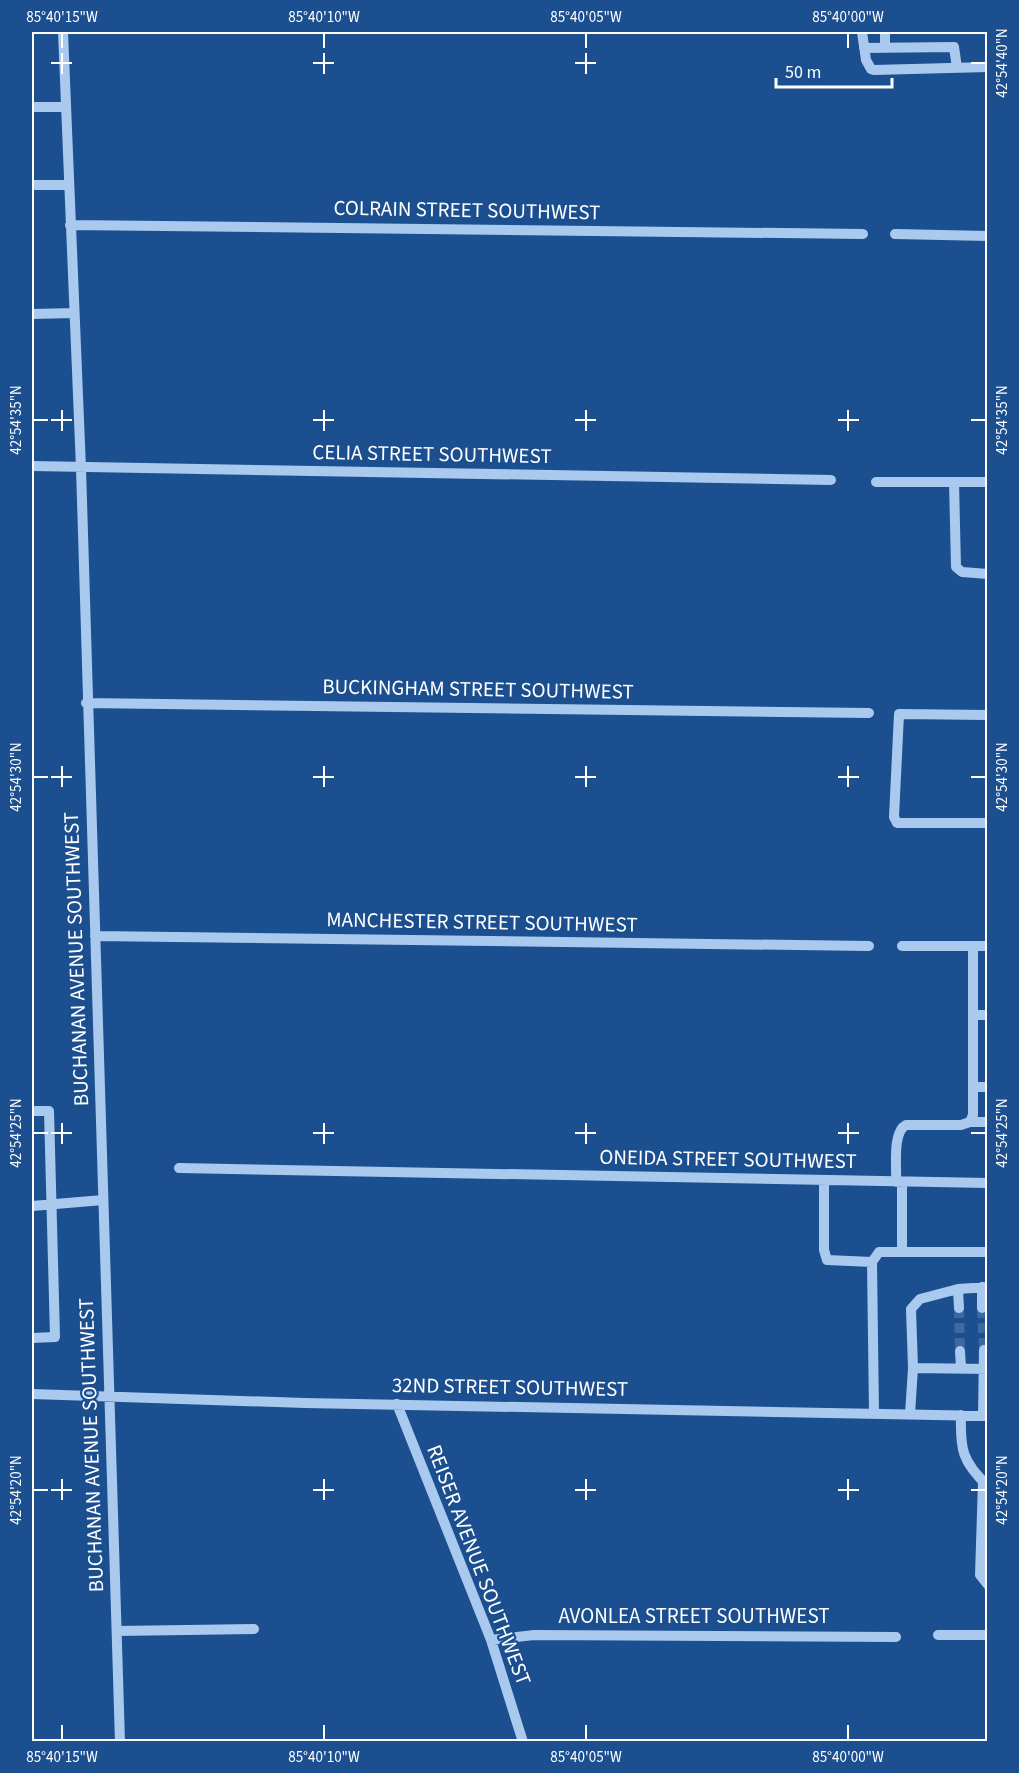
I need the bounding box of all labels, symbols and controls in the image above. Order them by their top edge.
text: 85°40'15"W [26,7,98,28]
text: 85°40'10"W [288,7,360,28]
text: 85°40'05"W [550,7,622,28]
text: 85°40'00"W [812,7,884,28]
text: 42°54'40"N [992,28,1013,98]
scale bar [776,51,892,89]
text: 50 m [785,60,821,85]
street label: COLRAIN STREET SOUTHWEST [333,193,601,227]
text: 42°54'35"N [6,385,27,455]
text: 42°54'35"N [992,385,1013,455]
street label: CELIA STREET SOUTHWEST [312,437,552,471]
street label: BUCKINGHAM STREET SOUTHWEST [322,671,634,707]
text: 42°54'30"N [6,742,27,812]
text: 42°54'30"N [992,742,1013,812]
street label: BUCHANAN AVENUE SOUTHWEST [56,811,96,1107]
street label: MANCHESTER STREET SOUTHWEST [326,904,638,940]
text: 42°54'25"N [6,1098,27,1168]
text: 42°54'25"N [992,1098,1013,1168]
street label: ONEIDA STREET SOUTHWEST [599,1142,857,1176]
street label: BUCHANAN AVENUE SOUTHWEST [71,1297,111,1593]
street label: 32ND STREET SOUTHWEST [392,1370,628,1404]
street label: REISER AVENUE SOUTHWEST [419,1440,539,1690]
text: 42°54'20"N [6,1455,27,1525]
text: 42°54'20"N [992,1455,1013,1525]
street label: AVONLEA STREET SOUTHWEST [559,1601,830,1631]
text: 85°40'15"W [26,1747,98,1768]
text: 85°40'10"W [288,1747,360,1768]
text: 85°40'05"W [550,1747,622,1768]
text: 85°40'00"W [812,1747,884,1768]

